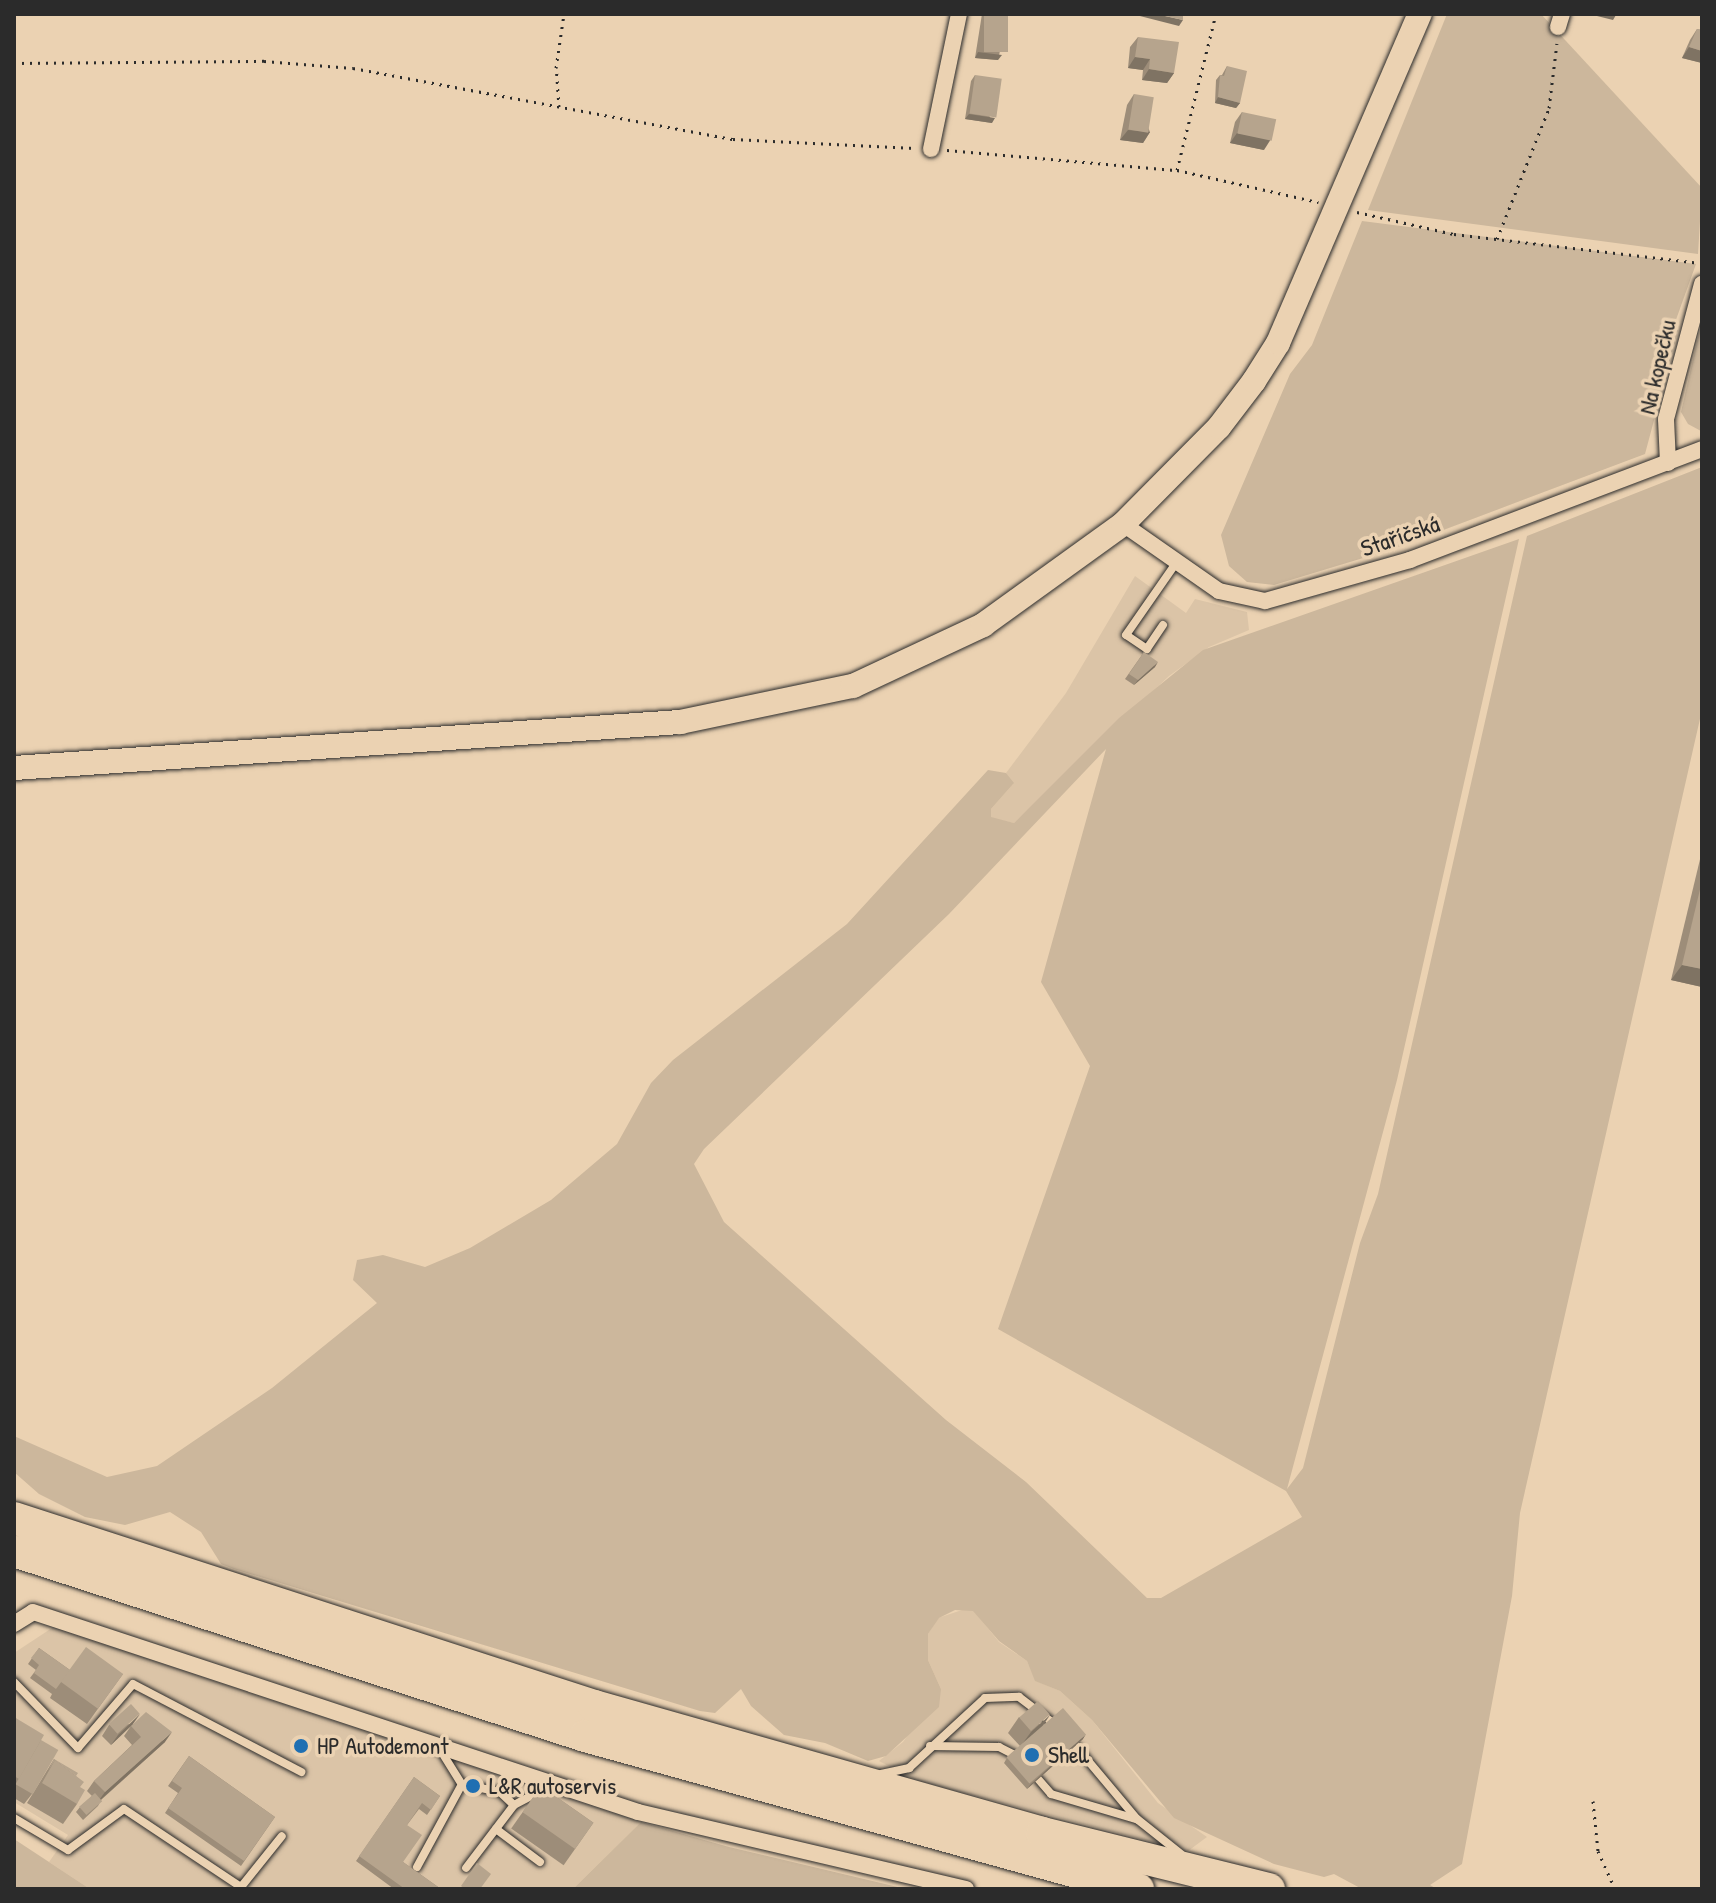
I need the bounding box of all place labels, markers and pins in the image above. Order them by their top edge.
place label: HP Autodemont [317,1732,449,1760]
marker: HP Autodemont [292,1737,310,1755]
place label: Shell [1048,1741,1089,1769]
marker: Shell [1023,1746,1041,1764]
place label: L&R autoservis [489,1772,616,1800]
marker: L&R autoservis [464,1777,482,1795]

